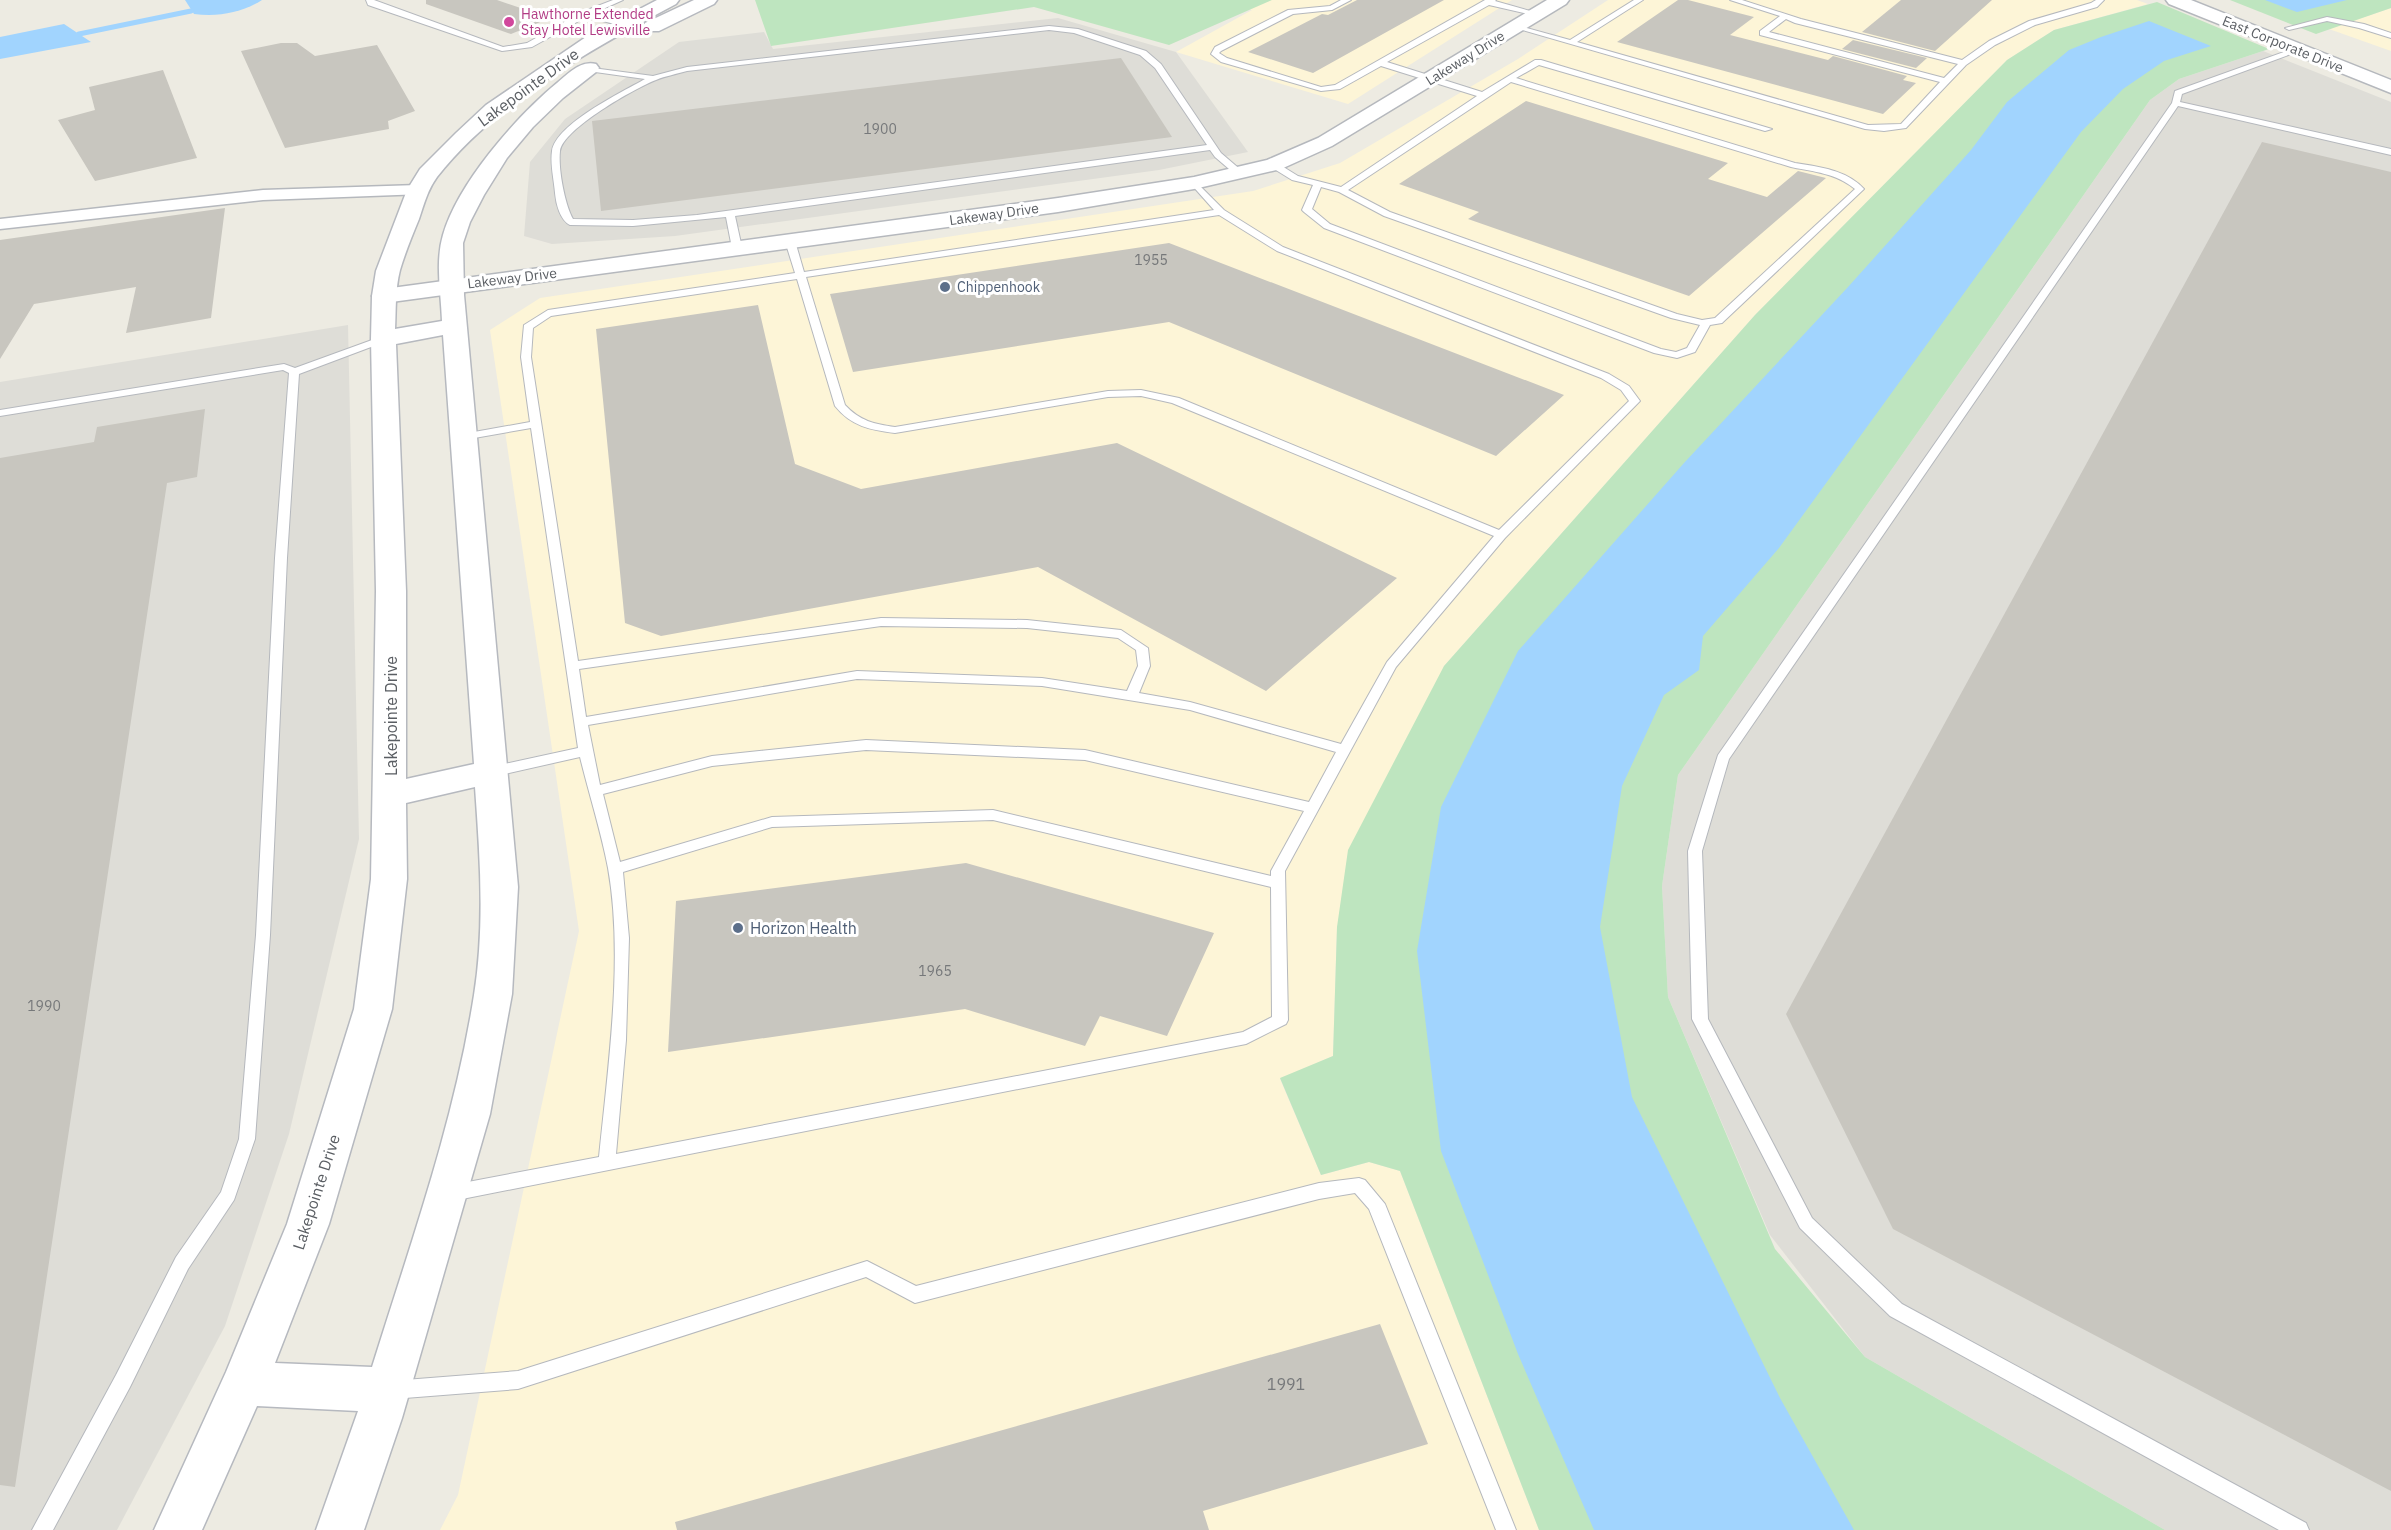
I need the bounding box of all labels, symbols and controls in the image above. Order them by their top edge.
place label: Hawthorne Extended Stay Hotel Lewisville [521,5,654,39]
street label: East Corporate Drive [2220,11,2347,77]
marker: Hawthorne Extended Stay Hotel Lewisville [502,15,516,29]
street label: Lakeway Drive [1422,26,1508,89]
street label: Lakepointe Drive [474,44,583,130]
house number: 1900 [863,120,897,138]
street label: Lakeway Drive [948,199,1040,229]
house number: 1955 [1134,251,1168,269]
street label: Lakeway Drive [466,264,558,292]
place label: Chippenhook [957,278,1041,296]
marker: Chippenhook [938,280,952,294]
street label: Lakepointe Drive [381,656,401,776]
place label: Horizon Health [750,918,857,938]
marker: Horizon Health [731,921,745,935]
house number: 1965 [918,962,952,980]
house number: 1990 [27,997,61,1015]
street label: Lakepointe Drive [288,1132,344,1252]
house number: 1991 [1267,1374,1305,1394]

